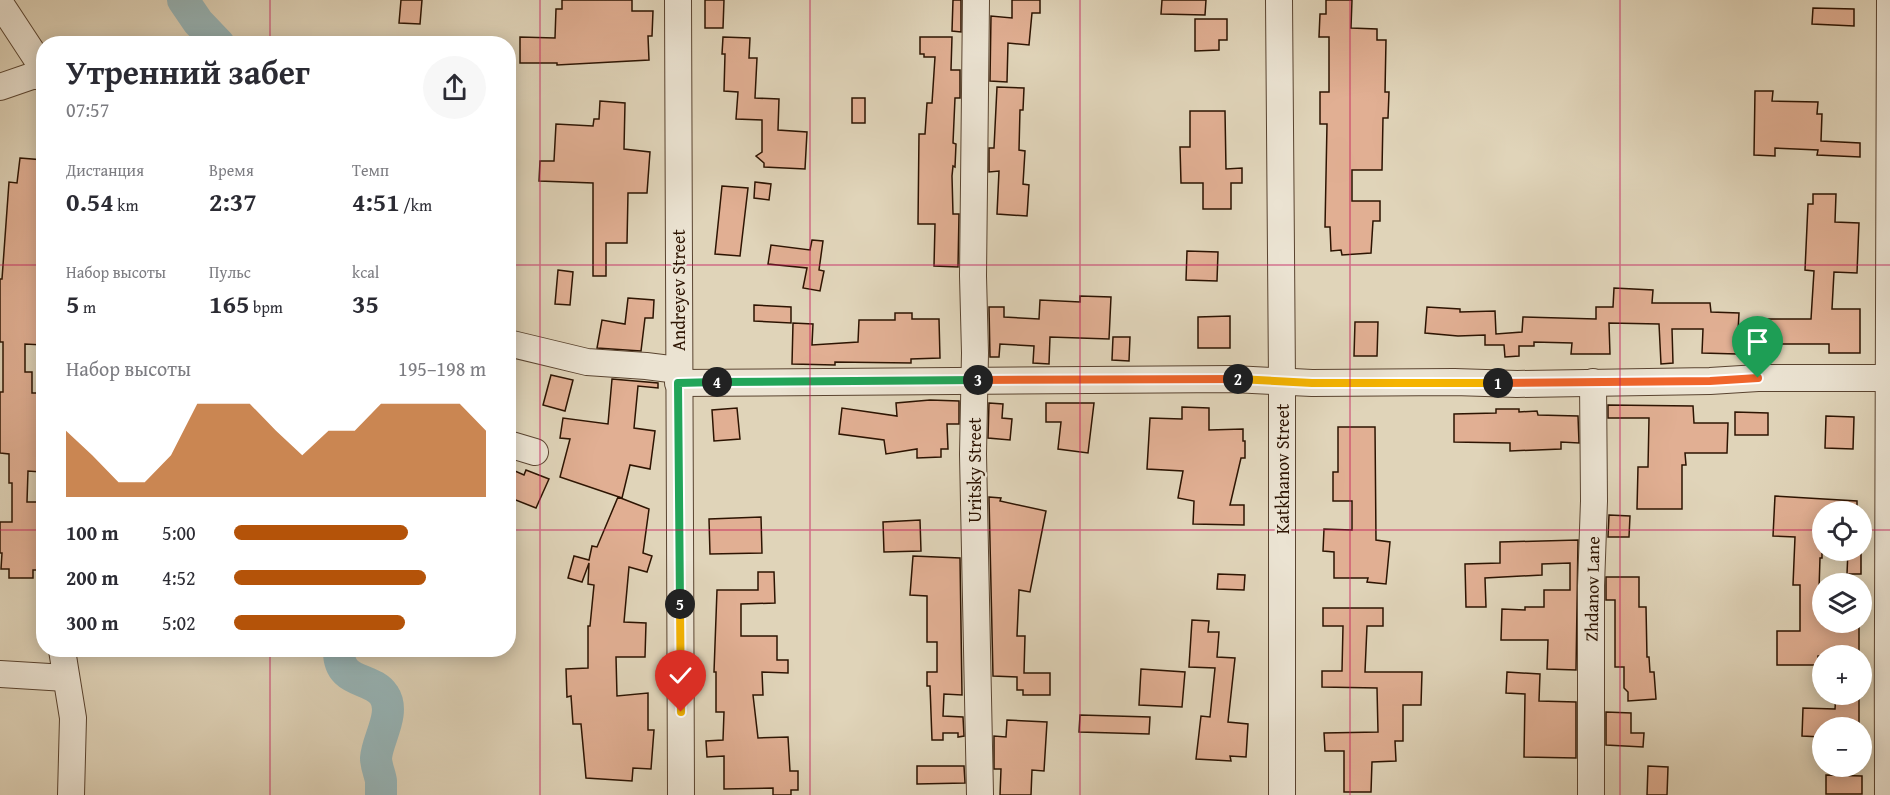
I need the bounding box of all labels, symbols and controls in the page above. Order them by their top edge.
text: Утренний забег [66,48,310,96]
button: share [423,56,486,119]
text: 07:57 [66,95,109,124]
text: Дистанция [66,158,144,182]
text: Время [209,158,254,182]
text: Темп [352,158,389,182]
text: 0.54 [66,182,114,221]
text: 2:37 [209,182,257,221]
text: 4:51 [352,182,400,221]
text: km [114,193,138,217]
text: /km [400,193,432,217]
street label: Andreyev Street [665,228,692,351]
text: Набор высоты [66,260,166,284]
text: Пульс [209,260,251,284]
text: kcal [352,260,379,284]
text: 5 [66,284,79,323]
text: 165 [209,284,249,323]
text: 35 [352,284,379,323]
text: m [79,295,96,319]
text: bpm [249,295,283,319]
pin [1732,316,1783,378]
icon: arrive [1741,325,1774,358]
text: Набор высоты [66,354,191,383]
text: 195–198 m [398,354,486,383]
pin: 2 [1223,364,1253,394]
pin: 3 [963,365,993,395]
pin: 4 [702,367,732,397]
text: 2 [1234,367,1242,391]
text: 3 [974,368,982,392]
pin: 1 [1483,368,1513,398]
text: 4 [713,370,721,394]
text: 1 [1494,371,1502,395]
street label: Katkhanov Street [1269,403,1296,534]
street label: Uritsky Street [961,417,988,523]
map controls [1812,501,1872,777]
button: locate [1812,501,1872,561]
text: 100 m [66,518,119,547]
text: 5:00 [162,518,196,547]
street label: Zhdanov Lane [1578,536,1606,642]
text: 200 m [66,563,119,592]
text: 4:52 [162,563,196,592]
button: layers [1812,573,1872,633]
pin: 5 [665,589,695,619]
text: 5 [676,592,684,616]
text: 300 m [66,608,119,637]
text: 5:02 [162,608,196,637]
button: + [1812,645,1872,705]
pin [655,650,706,712]
icon: check [664,659,697,692]
button: − [1812,717,1872,777]

